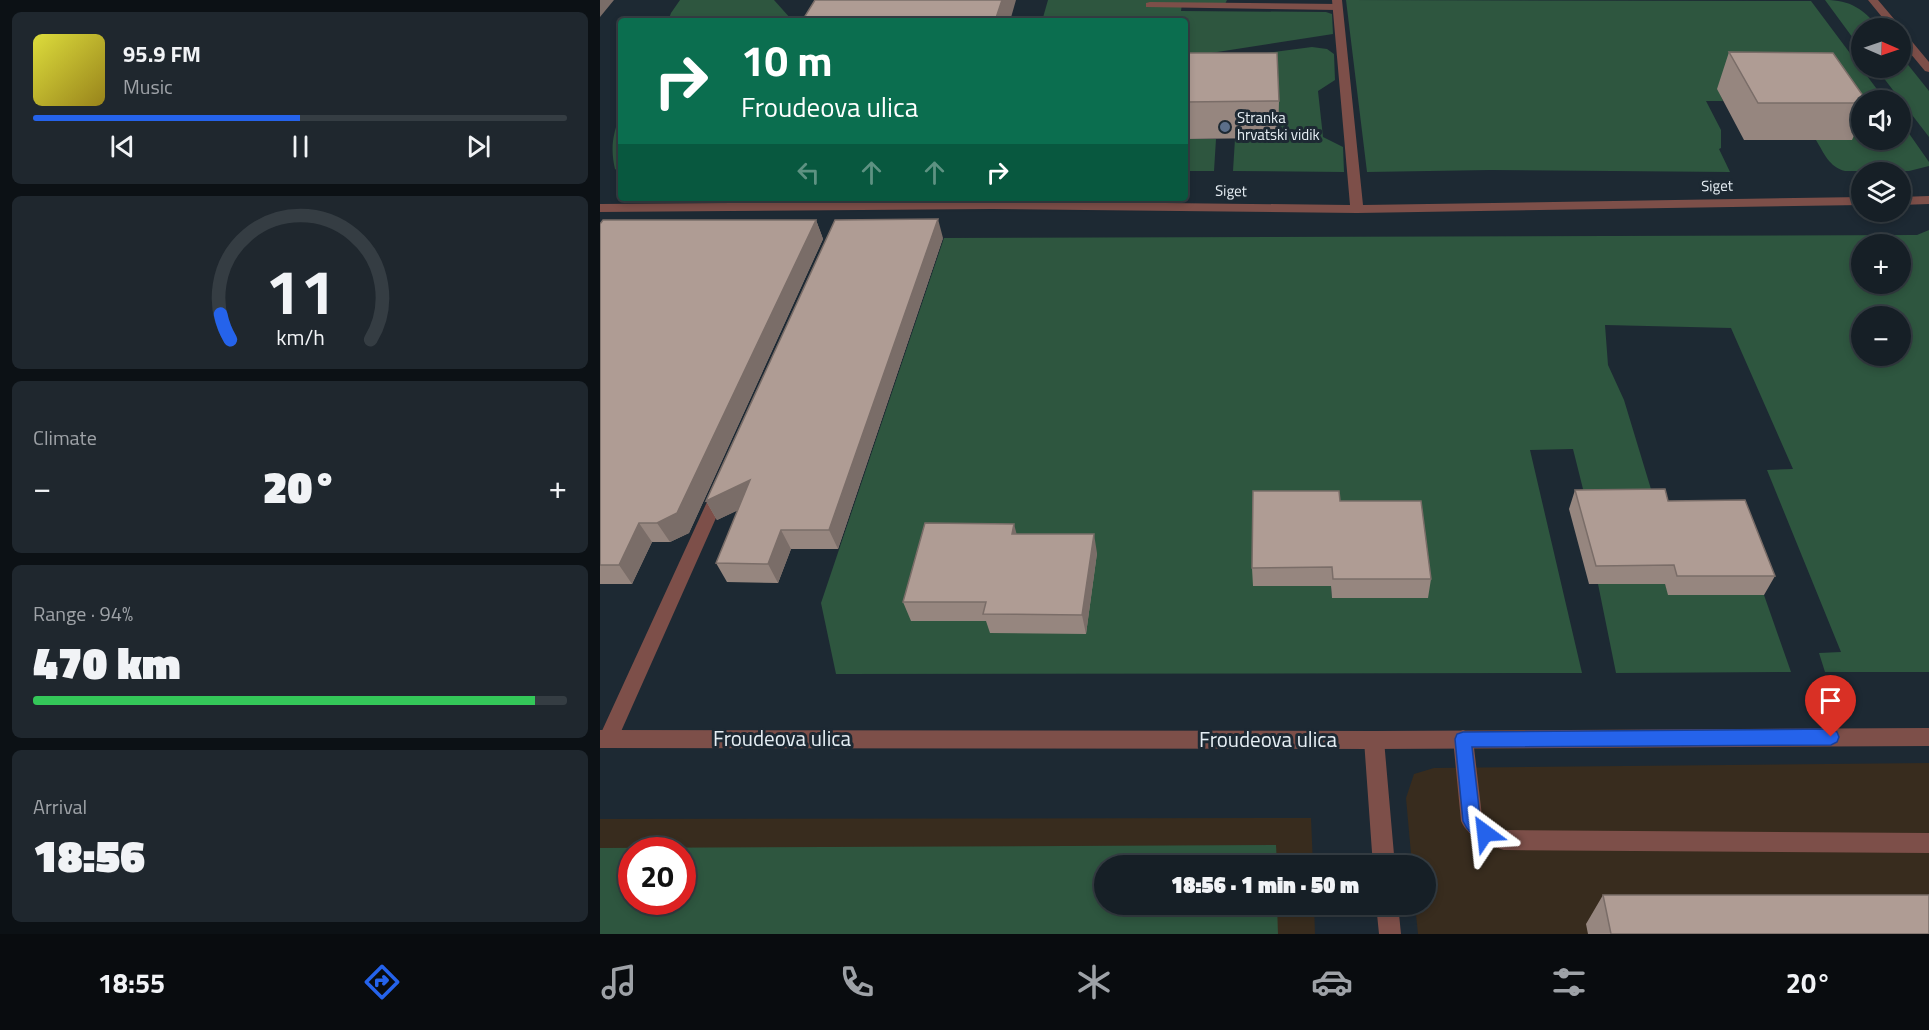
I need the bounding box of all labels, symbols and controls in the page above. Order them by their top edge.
north arrow [1851,18,1911,78]
map controls [1851,18,1911,366]
text: 10 m [741,28,833,92]
text: 95.9 FM [123,37,201,71]
icon: right [642,42,720,120]
text: Music [123,71,173,102]
text: Froudeova ulica [741,86,918,127]
button: sound [1851,90,1911,150]
place label: Stranka hrvatski vidik [1237,106,1320,146]
marker: Stranka hrvatski vidik [1218,120,1232,134]
icon: previous [106,130,139,163]
icon: pause [284,130,317,163]
icon: next [462,130,495,163]
icon: left [792,156,825,189]
icon: ahead [855,156,888,189]
icon: ahead [918,156,951,189]
icon: right [981,156,1014,189]
button: layers [1851,162,1911,222]
street label: Siget [1701,174,1734,197]
street label: Siget [1215,179,1248,202]
button: + [1851,234,1911,294]
text: 11 [265,243,335,338]
button: − [1851,306,1911,366]
text: km/h [276,321,324,353]
text: Climate [33,422,97,453]
text: 20° [263,452,337,520]
text: − [33,462,51,512]
text: + [549,462,567,512]
text: Range · 94% [33,598,133,629]
text: 470 km [33,628,181,696]
pin [1805,675,1856,737]
icon: arrive [1814,684,1847,717]
street label: Froudeova ulica [713,722,851,754]
street label: Froudeova ulica [1199,723,1337,755]
text: Arrival [33,791,87,822]
position arrow [1453,801,1517,865]
text: 18:56 [33,821,145,889]
speed limit sign: 20 [618,837,696,915]
text: 18:56 · 1 min · 50 m [1171,868,1359,902]
icon: directions [361,961,403,1003]
icon: music [598,961,640,1003]
icon: phone [836,961,878,1003]
icon: climate [1073,961,1115,1003]
icon: car [1311,961,1353,1003]
icon: filters [1548,961,1590,1003]
text: 18:55 [98,962,165,1003]
text: 20° [1786,962,1831,1003]

